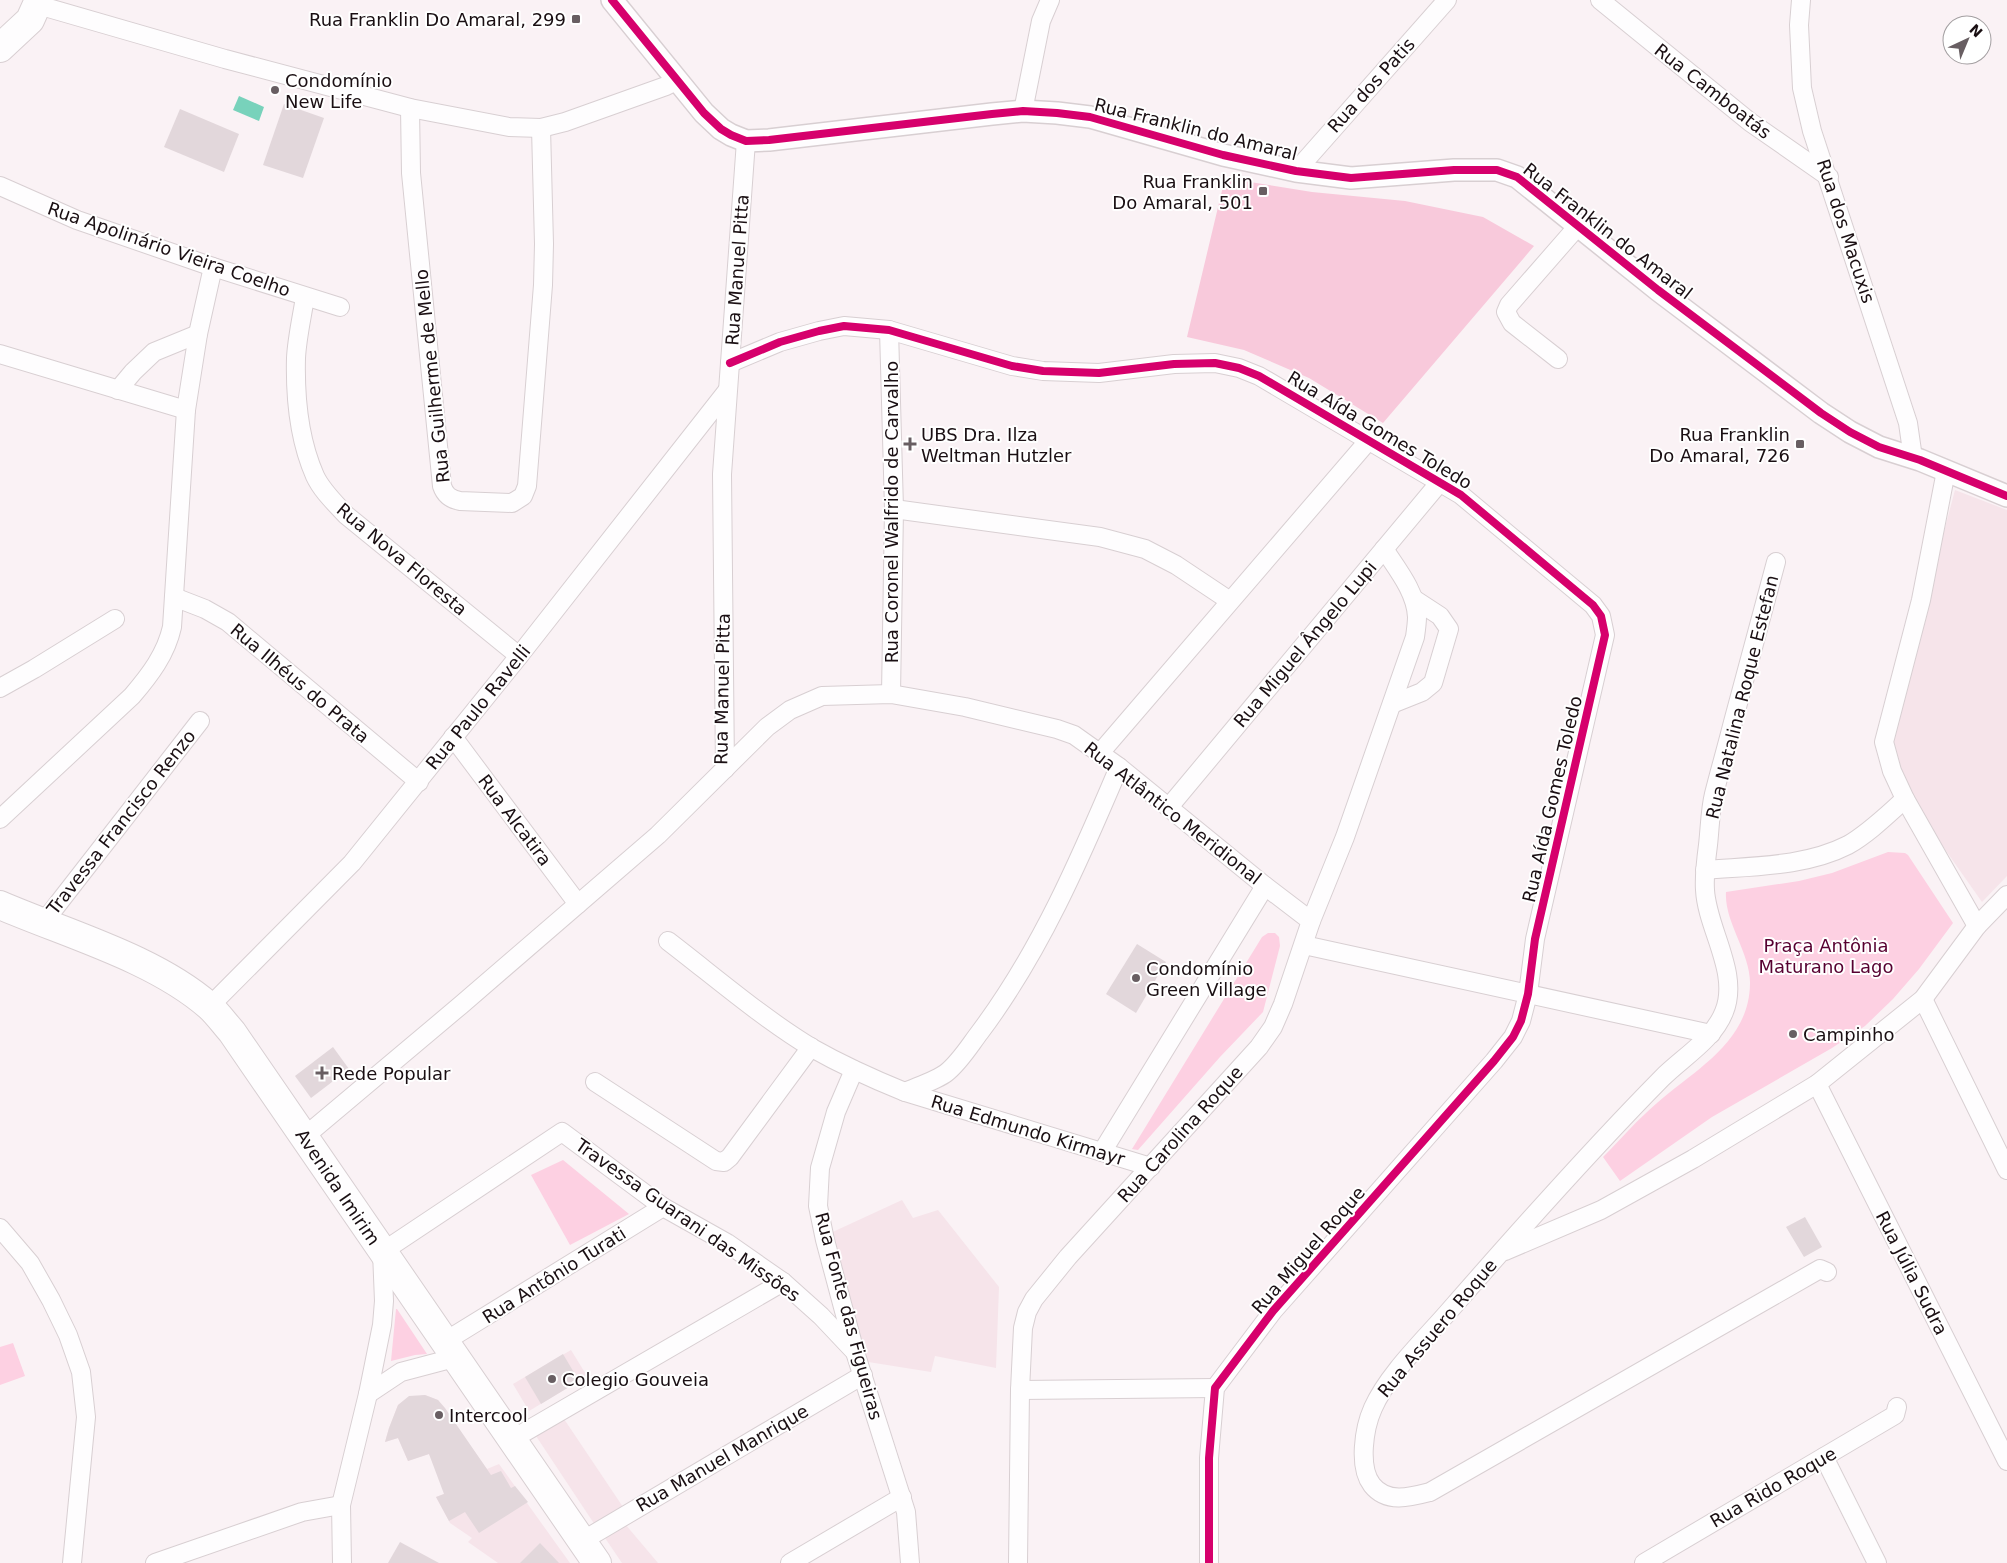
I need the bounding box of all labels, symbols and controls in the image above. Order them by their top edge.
place label: Rua Franklin Do Amaral, 299 [309,9,566,30]
marker: Rua Franklin Do Amaral, 299 [570,13,582,25]
north arrow [1942,15,1992,65]
text: N [1966,21,1986,40]
street label: Rua dos Patis [1323,33,1419,137]
street label: Rua Camboatás [1651,39,1775,143]
place label: Condomínio New Life [285,70,392,112]
marker: Condomínio New Life [269,84,281,96]
street label: Rua Franklin do Amaral [1092,94,1300,164]
street label: Rua dos Macuxis [1813,156,1879,306]
street label: Rua Franklin do Amaral [1519,158,1697,304]
place label: Rua Franklin Do Amaral, 501 [1112,171,1253,213]
marker: Rua Franklin Do Amaral, 501 [1257,185,1269,197]
street label: Rua Manuel Pitta [721,194,753,346]
street label: Rua Apolinário Vieira Coelho [45,197,293,301]
street label: Rua Guilherme de Mello [410,268,454,484]
street label: Rua Coronel Walfrido de Carvalho [881,361,902,663]
street label: Rua Aída Gomes Toledo [1284,367,1476,493]
place label: UBS Dra. Ilza Weltman Hutzler [921,424,1072,466]
place label: Rua Franklin Do Amaral, 726 [1649,424,1790,466]
marker: UBS Dra. Ilza Weltman Hutzler [903,437,917,451]
marker: Rua Franklin Do Amaral, 726 [1794,438,1806,450]
street label: Rua Nova Floresta [333,498,471,620]
street label: Rua Miguel Ângelo Lupi [1229,557,1381,731]
street label: Rua Natalina Roque Estefan [1701,573,1783,821]
street label: Rua Manuel Pitta [710,613,734,765]
street label: Rua Ilhéus do Prata [226,619,374,747]
street label: Rua Paulo Ravelli [421,641,535,773]
street label: Rua Aída Gomes Toledo [1518,694,1586,904]
street label: Travessa Francisco Renzo [42,726,200,919]
street label: Rua Atlântico Meridional [1080,737,1266,889]
street label: Rua Alcatira [474,770,556,870]
park label: Praça Antônia Maturano Lago [1758,935,1894,977]
place label: Condomínio Green Village [1146,958,1267,1000]
marker: Condomínio Green Village [1130,972,1142,984]
place label: Campinho [1803,1024,1894,1045]
marker: Campinho [1787,1028,1799,1040]
street label: Rua Carolina Roque [1113,1061,1247,1207]
place label: Rede Popular [332,1063,451,1084]
marker: Rede Popular [316,1067,328,1079]
street label: Rua Edmundo Kirmayr [928,1090,1128,1170]
street label: Avenida Imirim [291,1125,385,1249]
street label: Travessa Guarani das Missões [571,1134,804,1306]
street label: Rua Miguel Roque [1247,1182,1369,1318]
street label: Rua Júlia Sudra [1872,1208,1952,1338]
street label: Rua Fonte das Figueiras [811,1210,887,1422]
street label: Rua Antônio Turati [478,1222,630,1328]
street label: Rua Assuero Roque [1373,1255,1501,1401]
place label: Colegio Gouveia [562,1369,709,1390]
marker: Colegio Gouveia [546,1373,558,1385]
street label: Rua Manuel Manrique [632,1400,812,1516]
place label: Intercool [449,1405,528,1426]
marker: Intercool [433,1409,445,1421]
street label: Rua Rido Roque [1706,1442,1840,1532]

